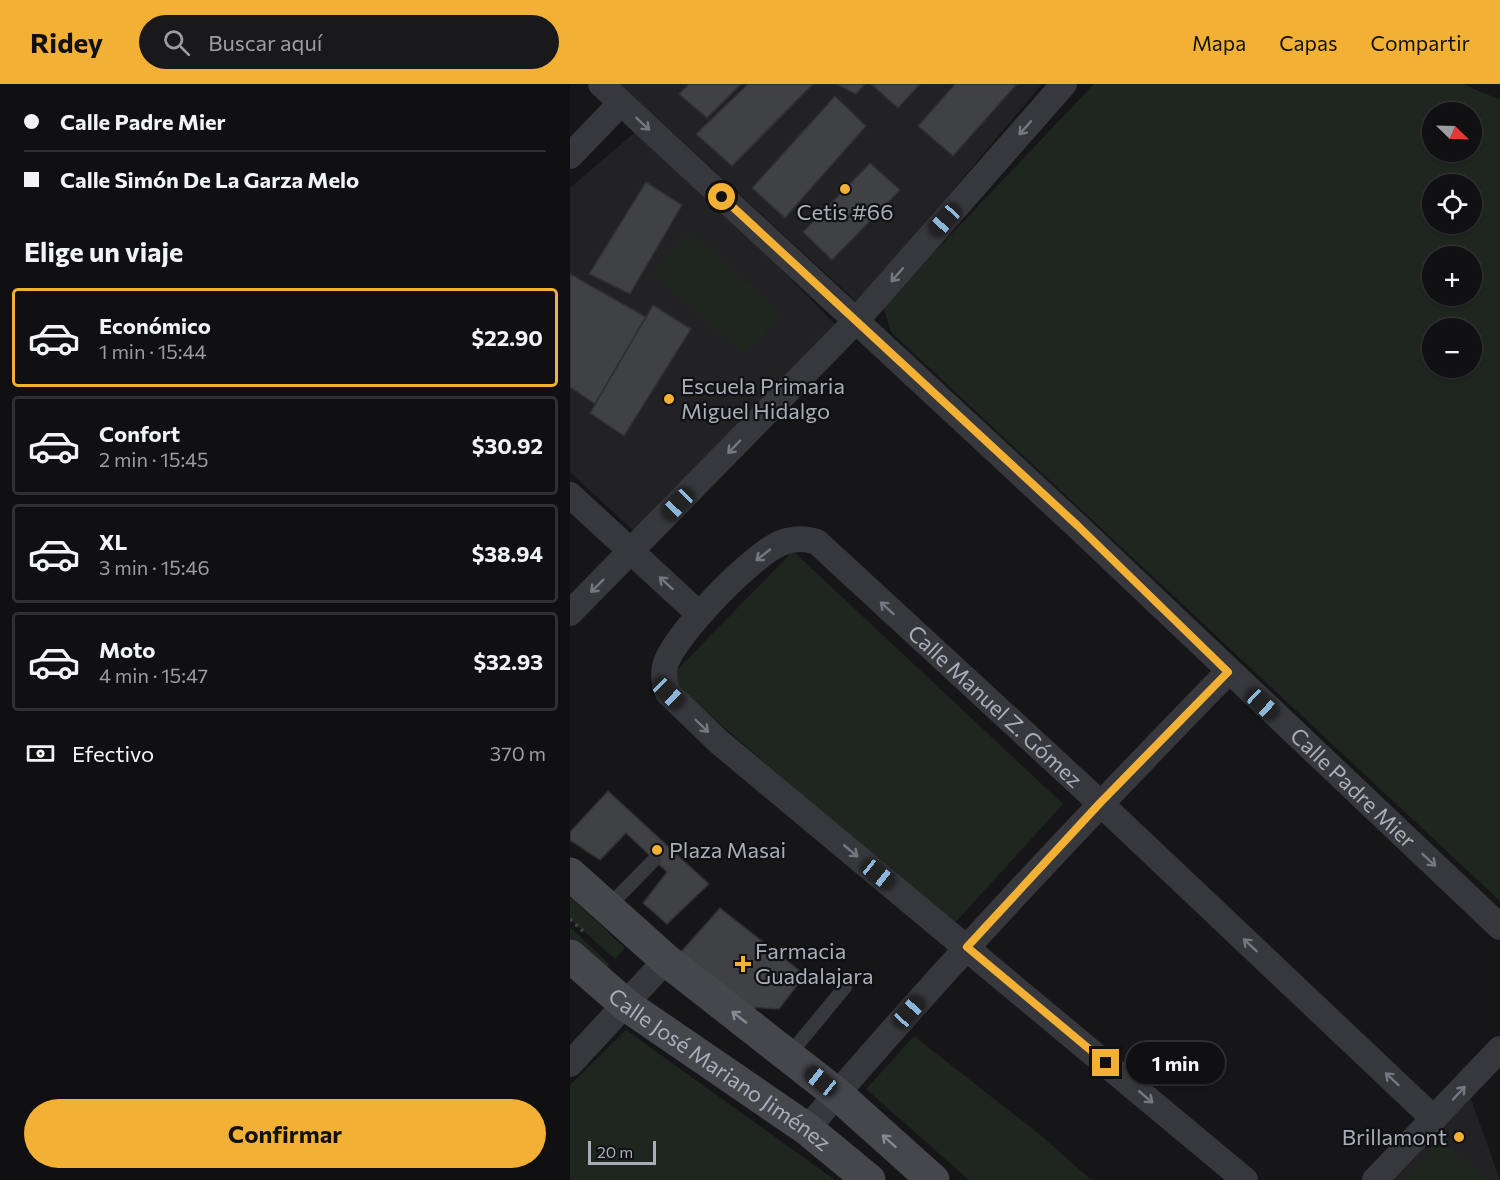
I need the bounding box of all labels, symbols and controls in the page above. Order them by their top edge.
search box [139,15,559,69]
text: Ridey [30,25,103,59]
icon: search [160,26,193,59]
text: Buscar aquí [208,29,322,56]
text: Mapa [1192,30,1246,55]
text: Capas [1279,30,1338,55]
text: Compartir [1371,30,1470,55]
north arrow [1422,102,1482,162]
map controls [1422,102,1482,378]
text: Calle Padre Mier [60,108,226,135]
one-way arrow [636,117,651,131]
one-way arrow [1018,120,1032,135]
text: Calle Simón De La Garza Melo [60,166,359,193]
button: locate [1422,174,1482,234]
marker: Cetis #66 [838,182,852,196]
route start [708,183,735,210]
place label: Cetis #66 [796,198,894,225]
car [926,201,964,239]
text: Elige un viaje [24,235,183,268]
button: + [1422,246,1482,306]
one-way arrow [890,267,904,282]
icon: car [27,311,81,365]
text: Económico [99,312,211,339]
button: − [1422,318,1482,378]
text: $22.90 [472,324,543,351]
text: 1 min · 15:44 [99,339,207,363]
place label: Escuela Primaria Miguel Hidalgo [681,372,845,424]
marker: Escuela Primaria Miguel Hidalgo [662,392,676,406]
icon: car [27,419,81,473]
text: Confort [99,420,180,447]
text: $30.92 [472,432,543,459]
one-way arrow [727,439,742,454]
text: 2 min · 15:45 [99,447,209,471]
car [659,485,697,523]
icon: car [27,527,81,581]
text: XL [99,528,127,555]
text: $38.94 [472,540,543,567]
one-way arrow [756,548,772,561]
text: 3 min · 15:46 [99,555,210,579]
one-way arrow [658,576,673,590]
one-way arrow [590,578,605,593]
one-way arrow [880,601,895,615]
street label: Calle Manuel Z. Gómez [903,619,1088,793]
icon: car [27,635,81,689]
text: Moto [99,636,155,663]
text: $32.93 [473,648,543,675]
text: 4 min · 15:47 [99,663,208,687]
car [649,674,687,712]
car [1243,685,1281,723]
one-way arrow [694,719,709,733]
street label: Calle Padre Mier [1285,721,1422,853]
icon: cash [24,737,57,770]
text: Efectivo [72,740,154,767]
text: 370 m [490,741,546,765]
place label: Plaza Masai [669,836,786,863]
marker: Plaza Masai [650,843,664,857]
one-way arrow [843,845,859,858]
one-way arrow [1422,853,1437,867]
car [858,856,898,892]
place label: Farmacia Guadalajara [755,937,873,989]
one-way arrow [1243,938,1258,952]
marker: Farmacia Guadalajara [736,957,750,971]
street label: Calle José Mariano Jiménez [603,982,837,1156]
car [890,993,928,1031]
one-way arrow [731,1010,747,1023]
callout: 1 min [1127,1042,1226,1084]
route end [1092,1049,1119,1076]
text: 1 min [1152,1051,1199,1075]
car [801,1063,841,1099]
one-way arrow [1385,1072,1400,1086]
one-way arrow [1452,1085,1466,1100]
one-way arrow [1138,1090,1153,1104]
button: Confirmar [24,1099,546,1168]
place label: Brillamont [1342,1123,1447,1150]
marker: Brillamont [1452,1130,1466,1144]
one-way arrow [882,1134,897,1148]
scale bar [588,1138,656,1166]
text: 20 m [597,1142,633,1161]

